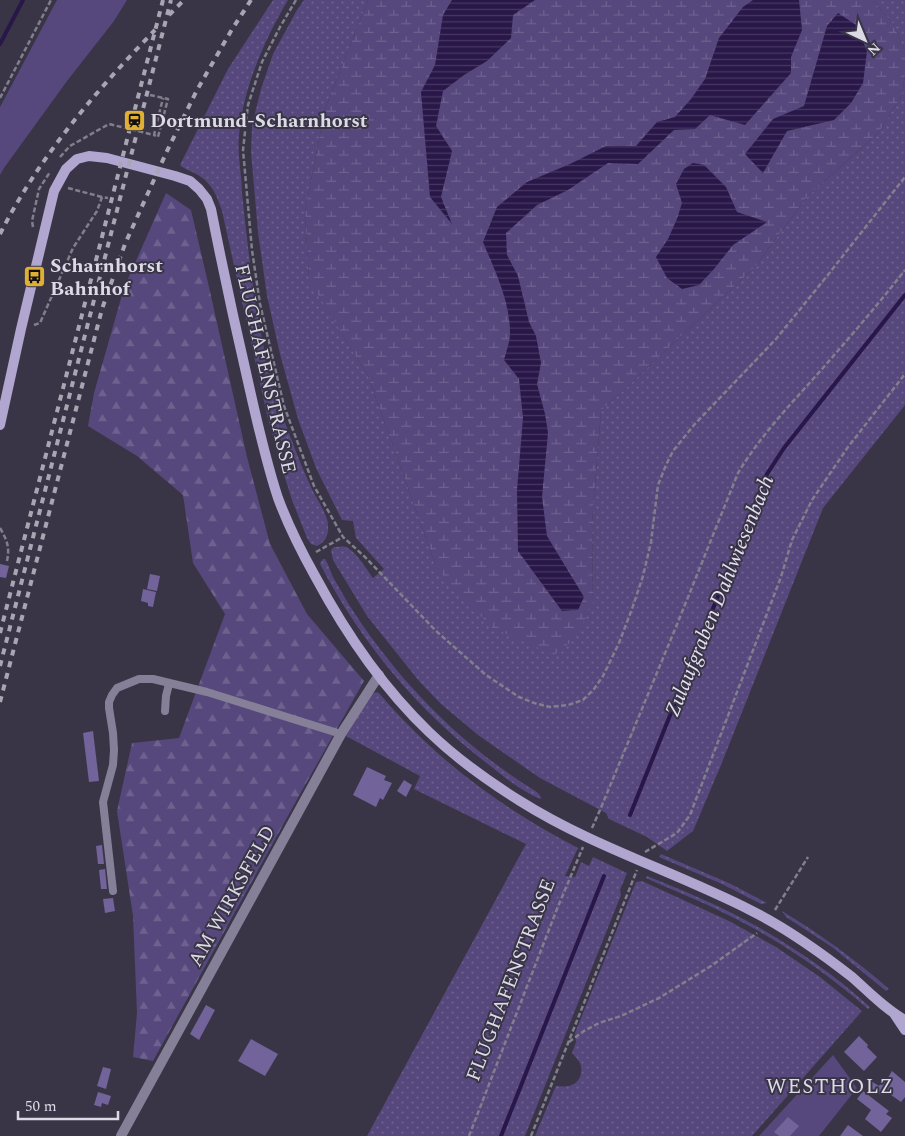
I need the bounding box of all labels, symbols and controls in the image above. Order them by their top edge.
north arrow [840,15,890,65]
text: N [862,37,885,61]
place label: Dortmund-Scharnhorst [150,106,368,136]
station icon: Dortmund-Scharnhorst [122,109,146,133]
place label: Scharnhorst Bahnhof [50,251,163,304]
street label: FLUGHAFENSTRASSE [226,261,304,477]
bus stop icon: Scharnhorst Bahnhof [22,265,46,289]
water label: Zulaufgraben Dahlwiesenbach [657,470,783,722]
street label: AM WIRKSFELD [181,820,283,972]
street label: FLUGHAFENSTRASSE [459,874,563,1086]
district label: WESTHOLZ [766,1071,894,1103]
scale bar [18,1088,118,1120]
text: 50 m [25,1095,57,1118]

